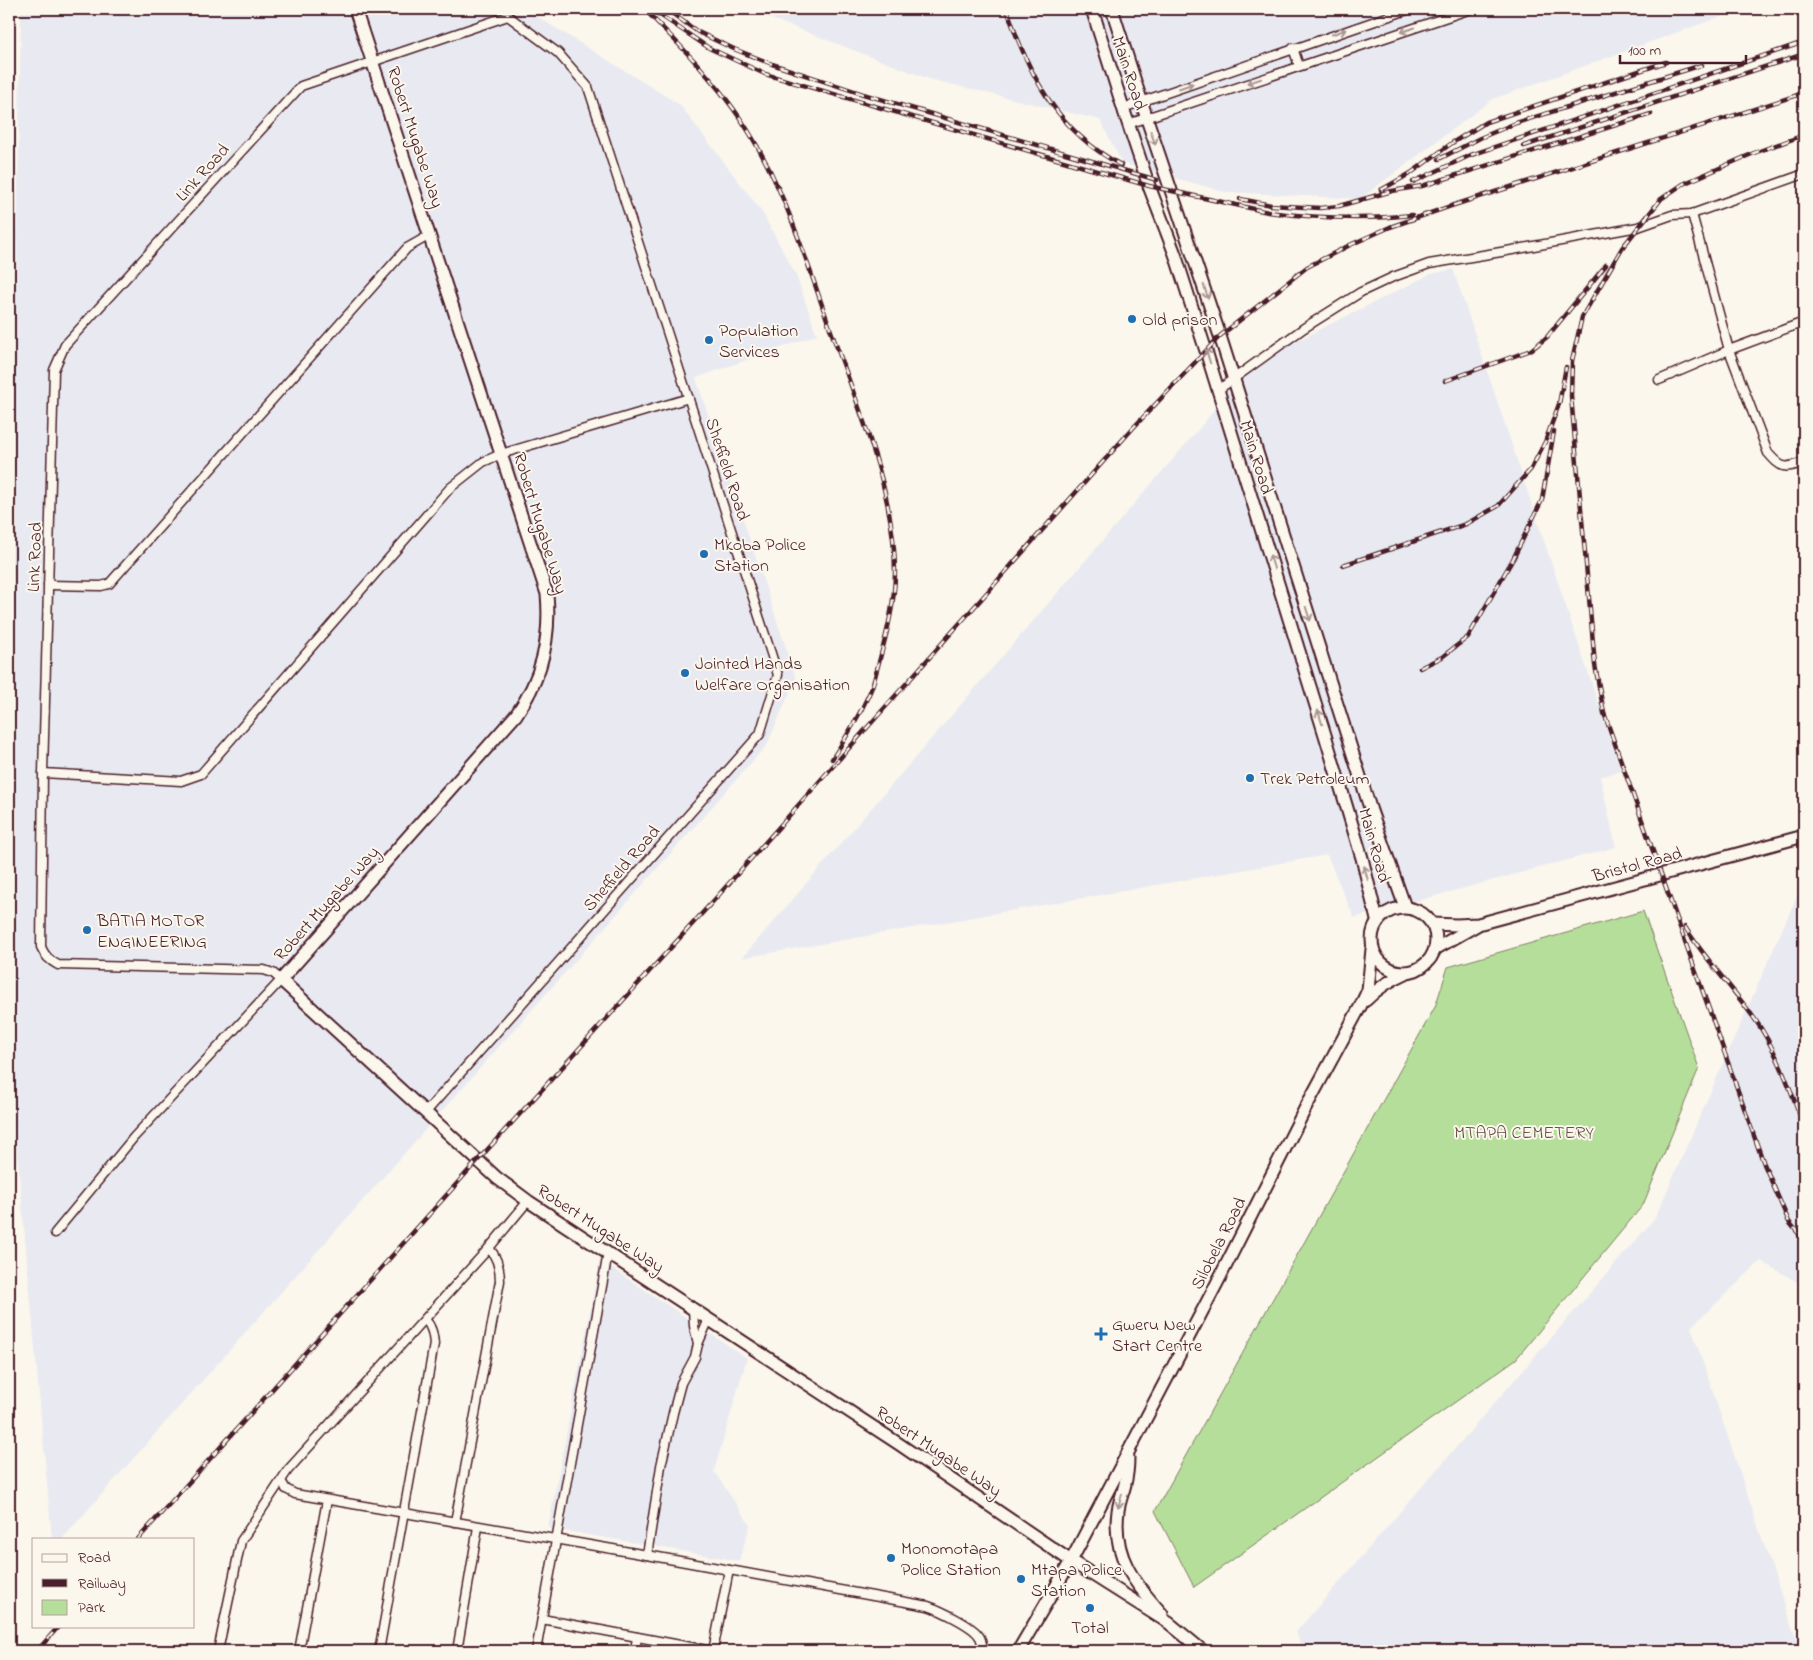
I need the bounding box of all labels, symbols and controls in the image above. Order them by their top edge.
one-way arrow [1401,26,1416,35]
one-way arrow [1331,27,1346,36]
scale bar [1620,32,1747,64]
street label: Main Road [1104,33,1152,114]
text: 100 m [1628,40,1661,62]
street label: Robert Mugabe Way [378,64,449,212]
one-way arrow [1247,77,1262,86]
one-way arrow [1177,81,1193,90]
one-way arrow [1149,130,1159,146]
street label: Link Road [170,139,237,208]
one-way arrow [1202,284,1211,300]
place label: Old prison [1142,308,1218,334]
marker: Old prison [1126,313,1138,325]
place label: Population Services [719,319,798,366]
marker: Population Services [703,334,715,346]
one-way arrow [1202,349,1212,365]
street label: Sheffield Road [697,415,755,524]
street label: Main Road [1231,417,1279,498]
street label: Robert Mugabe Way [504,449,573,598]
street label: Link Road [22,521,50,593]
place label: Mkoba Police Station [714,533,807,580]
marker: Mkoba Police Station [698,548,710,560]
one-way arrow [1266,554,1276,570]
one-way arrow [1304,606,1314,622]
place label: Jointed Hands Welfare Organisation [695,652,850,700]
marker: Jointed Hands Welfare Organisation [679,667,691,679]
one-way arrow [1314,709,1324,725]
place label: Trek Petroleum [1260,767,1370,793]
marker: Trek Petroleum [1244,772,1256,784]
street label: Main Road [1350,805,1396,886]
street label: Sheffield Road [578,820,667,918]
street label: Robert Mugabe Way [269,841,387,968]
street label: Bristol Road [1589,842,1685,891]
one-way arrow [1360,865,1370,881]
place label: BATIA MOTOR ENGINEERING [96,909,207,956]
marker: BATIA MOTOR ENGINEERING [81,924,93,936]
park label: MTAPA CEMETERY [1454,1121,1594,1147]
street label: Robert Mugabe Way [531,1179,669,1282]
street label: Silobela Road [1185,1193,1254,1295]
place label: Gweru New Start Centre [1112,1313,1203,1360]
marker: Gweru New Start Centre [1094,1327,1108,1341]
street label: Robert Mugabe Way [869,1401,1006,1505]
one-way arrow [1115,1493,1125,1509]
place label: Monomotapa Police Station [901,1537,1001,1584]
legend [32,1538,195,1628]
text: Road [78,1547,111,1569]
marker: Monomotapa Police Station [885,1552,897,1564]
place label: Mtapa Police Station [1031,1558,1123,1605]
text: Railway [78,1573,126,1596]
marker: Mtapa Police Station [1015,1573,1027,1585]
text: Park [78,1597,106,1619]
marker: Total [1084,1602,1096,1614]
place label: Total [1071,1616,1109,1642]

